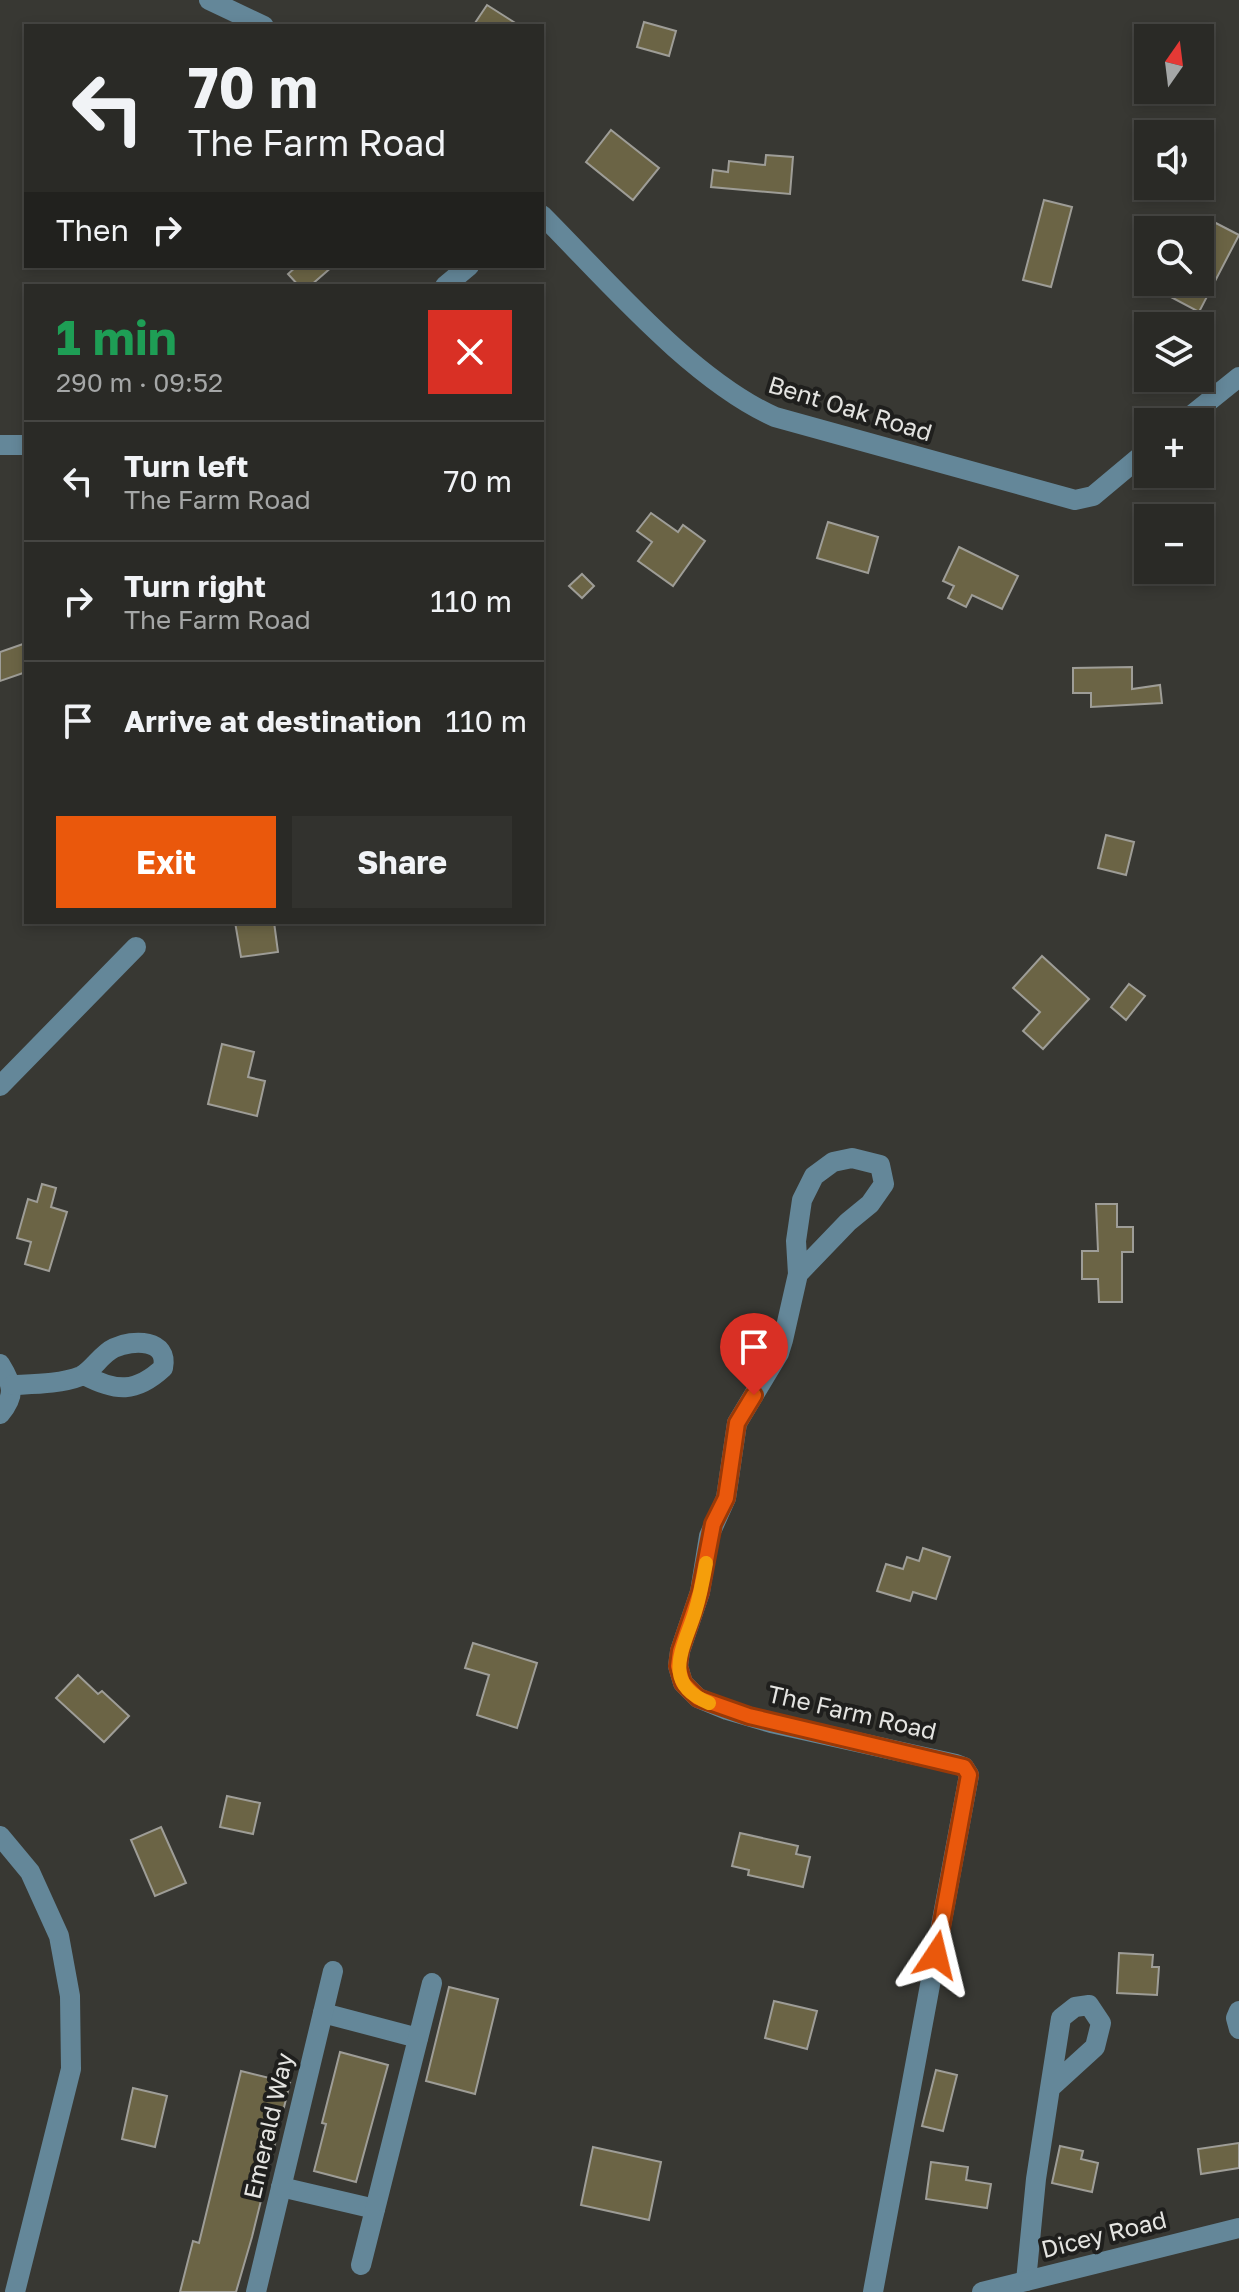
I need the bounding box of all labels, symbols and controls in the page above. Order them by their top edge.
north arrow [1134,24,1214,104]
map controls [1134,24,1214,584]
text: 70 m [188,53,318,120]
icon: left [56,56,160,160]
button: sound [1134,120,1214,200]
text: The Farm Road [188,121,446,164]
icon: right [145,208,189,252]
text: Then [56,212,129,248]
button: search [1134,216,1214,296]
text: 1 min [56,308,177,366]
button: close [428,310,512,394]
button: layers [1134,312,1214,392]
text: 290 m · 09:52 [56,367,223,398]
street label: Bent Oak Road [765,369,936,446]
button: + [1134,408,1214,488]
text: Turn left [124,448,249,484]
icon: left [56,459,100,503]
text: 70 m [443,463,512,499]
text: The Farm Road [124,484,311,515]
button: − [1134,504,1214,584]
text: Turn right [124,568,266,604]
icon: right [56,579,100,623]
text: 110 m [430,583,512,619]
text: The Farm Road [124,604,311,635]
icon: arrive [56,699,100,743]
text: Arrive at destination [124,703,421,739]
text: 110 m [445,703,527,739]
button: Exit [56,816,276,908]
button: Share [292,816,512,908]
pin [720,1313,788,1395]
icon: arrive [732,1325,776,1369]
street label: The Farm Road [765,1678,940,1745]
position arrow [894,1913,978,1997]
street label: Emerald Way [237,2050,298,2202]
street label: Dicey Road [1038,2204,1169,2263]

